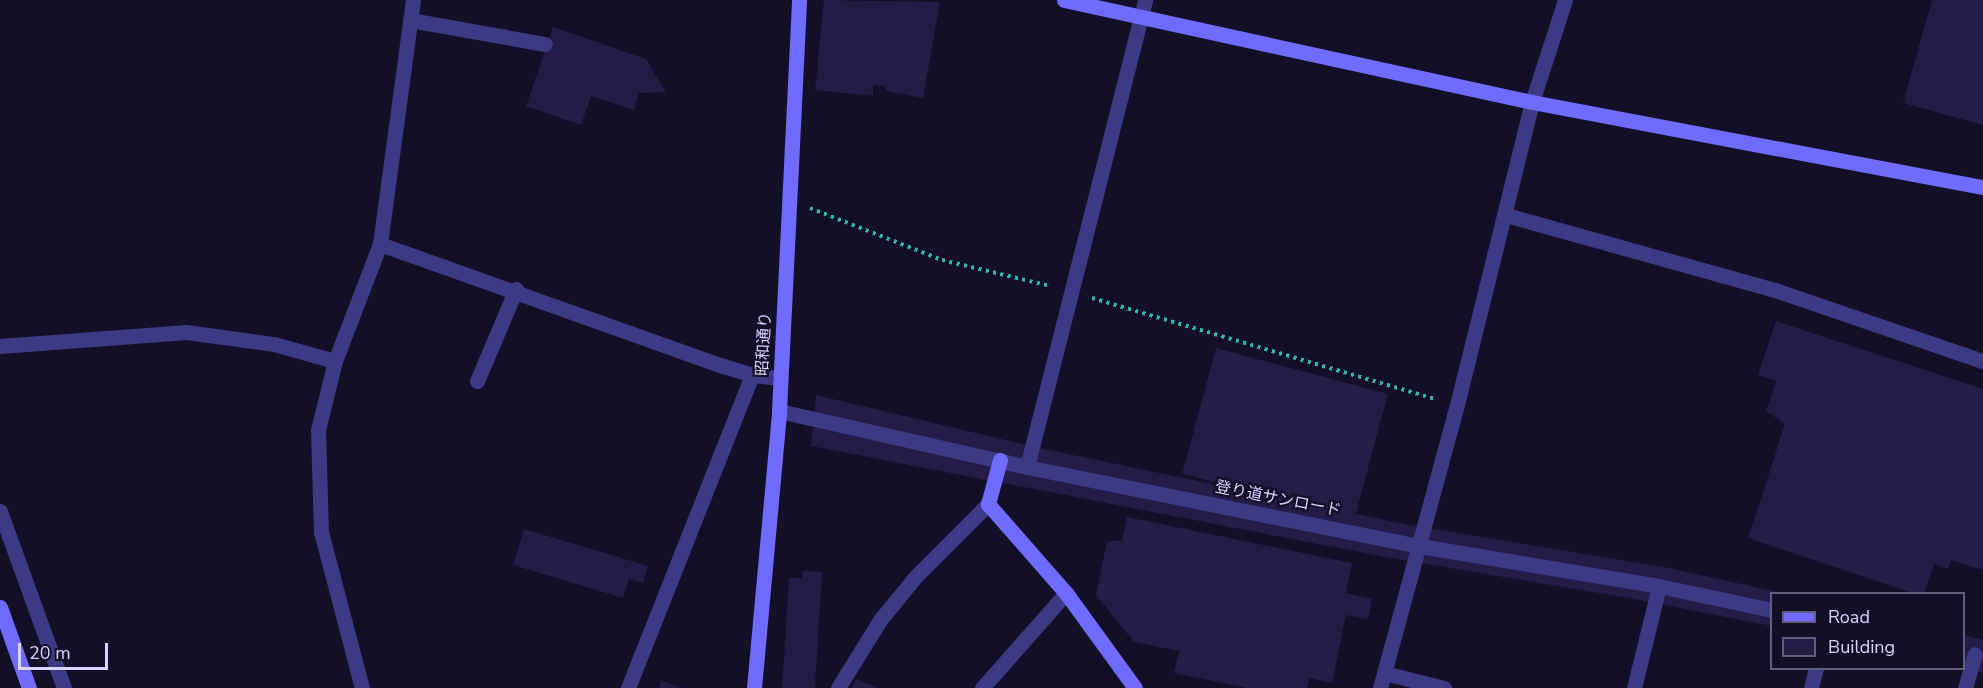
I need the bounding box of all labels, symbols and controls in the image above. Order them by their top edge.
street label: 昭和通り [753,312,775,376]
street label: 登り道サンロード [1213,477,1343,521]
legend [1770,592,1965,670]
text: Road [1828,605,1870,629]
scale bar [21,631,111,669]
text: Building [1828,635,1895,659]
text: 20 m [29,641,71,665]

